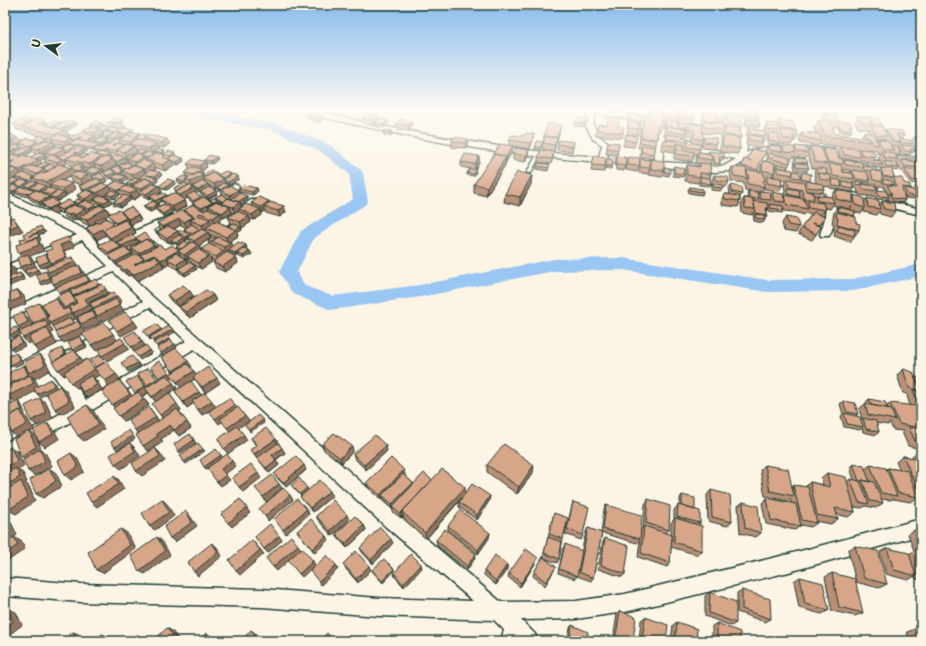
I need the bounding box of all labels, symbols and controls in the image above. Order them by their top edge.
north arrow [26,26,66,66]
text: U [27,37,45,50]

